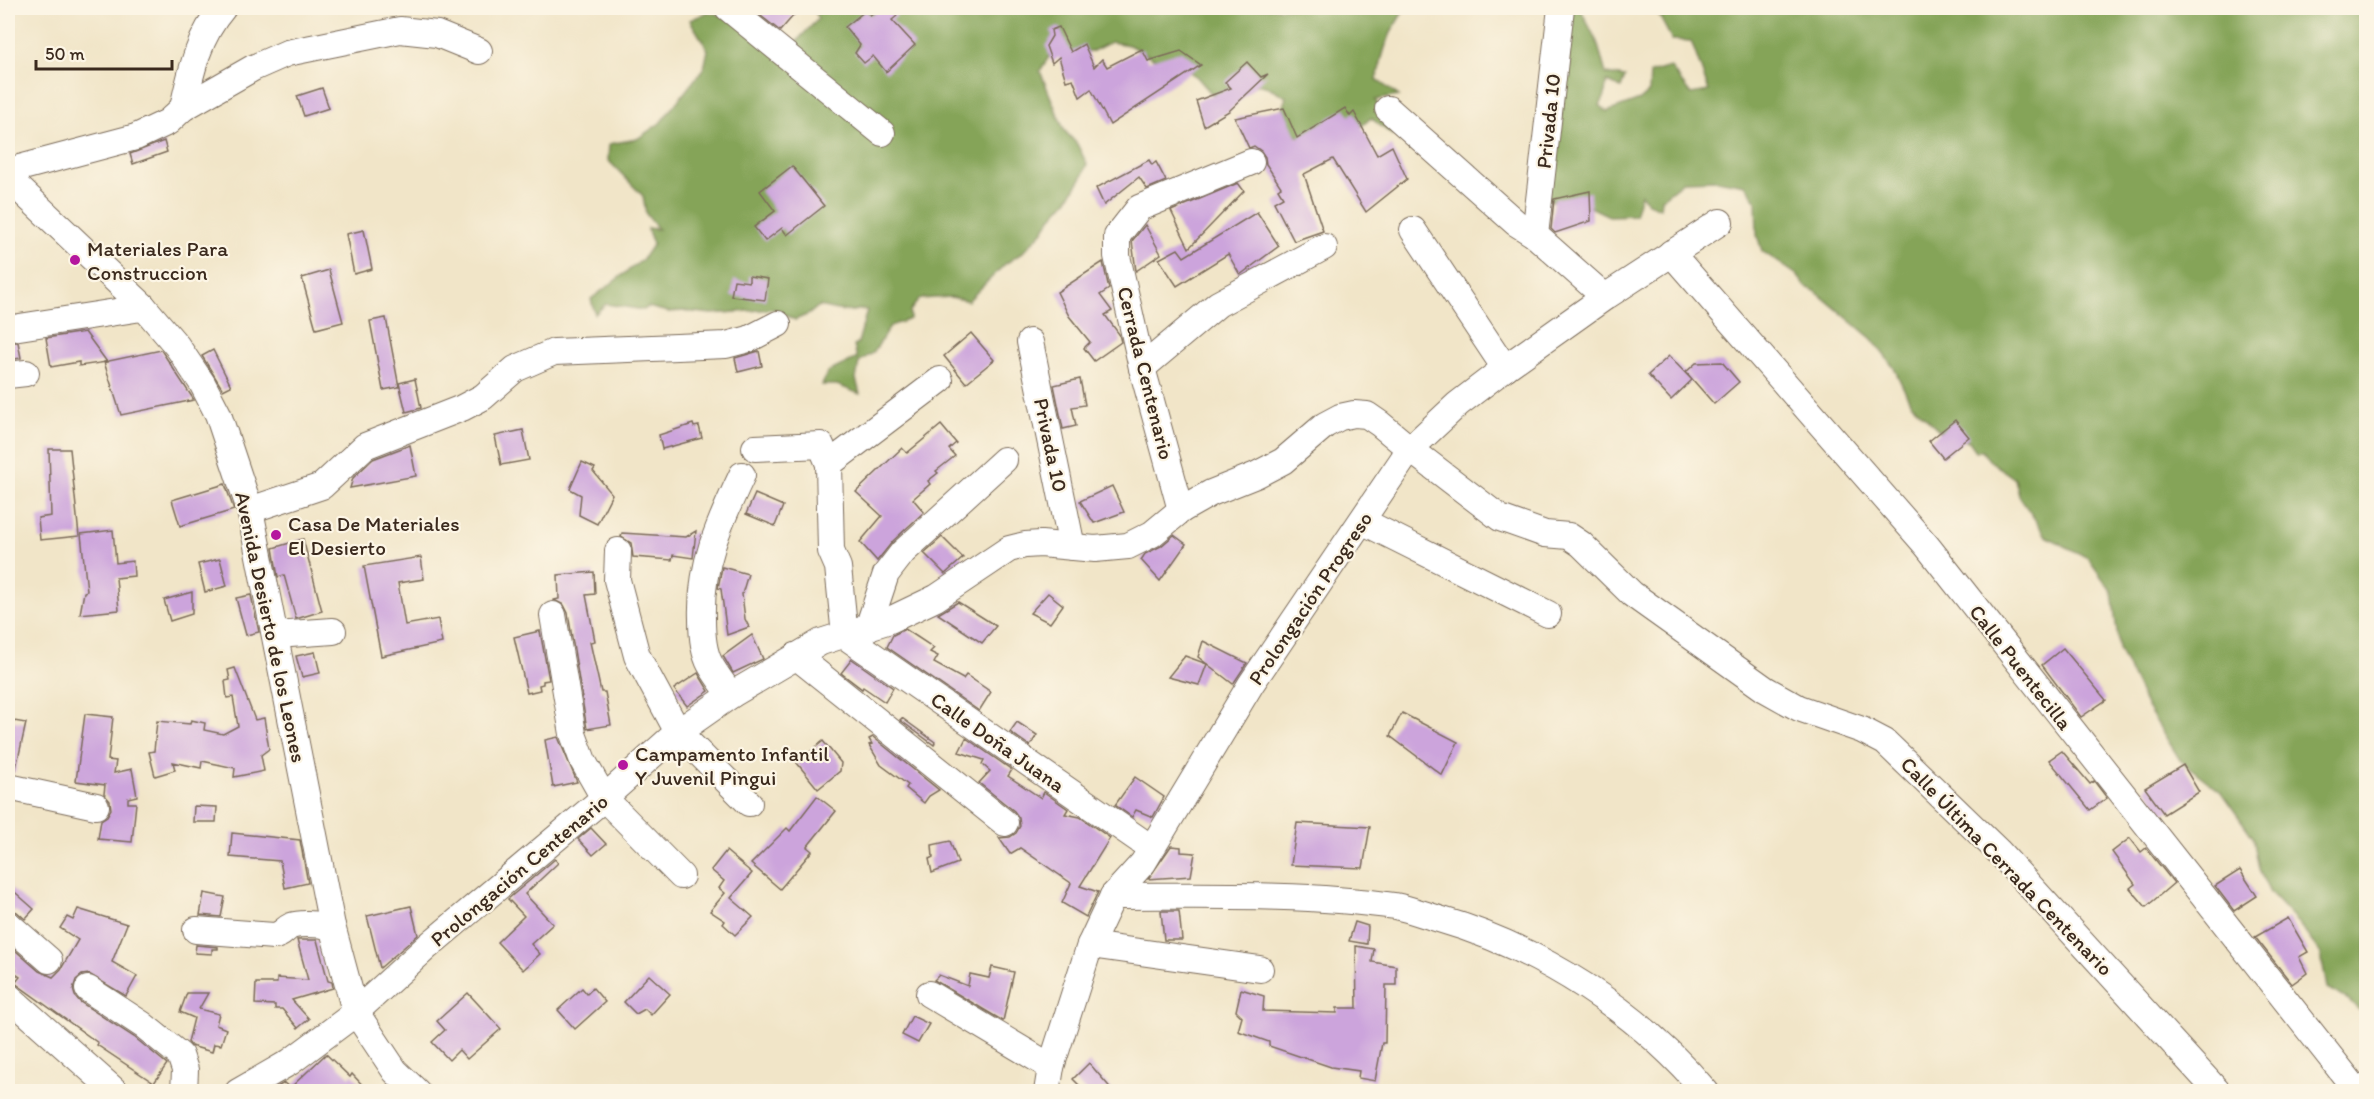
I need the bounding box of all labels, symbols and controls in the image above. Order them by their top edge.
scale bar [36,33,172,71]
text: 50 m [45,43,85,65]
street label: Privada 10 [1531,72,1565,170]
place label: Materiales Para Construccion [87,236,228,285]
marker: Materiales Para Construccion [68,253,82,267]
street label: Cerrada Centenario [1112,284,1180,462]
street label: Privada 10 [1029,396,1073,494]
street label: Avenida Desierto de los Leones [230,489,312,765]
street label: Prolongación Progreso [1243,507,1377,689]
place label: Casa De Materiales El Desierto [288,511,460,560]
marker: Casa De Materiales El Desierto [269,528,283,542]
street label: Calle Puentecilla [1964,599,2078,735]
street label: Calle Doña Juana [926,686,1070,798]
place label: Campamento Infantil Y Juvenil Pingui [635,741,829,790]
street label: Calle Última Cerrada Centenario [1896,751,2118,981]
marker: Campamento Infantil Y Juvenil Pingui [616,758,630,772]
street label: Prolongación Centenario [425,788,613,952]

